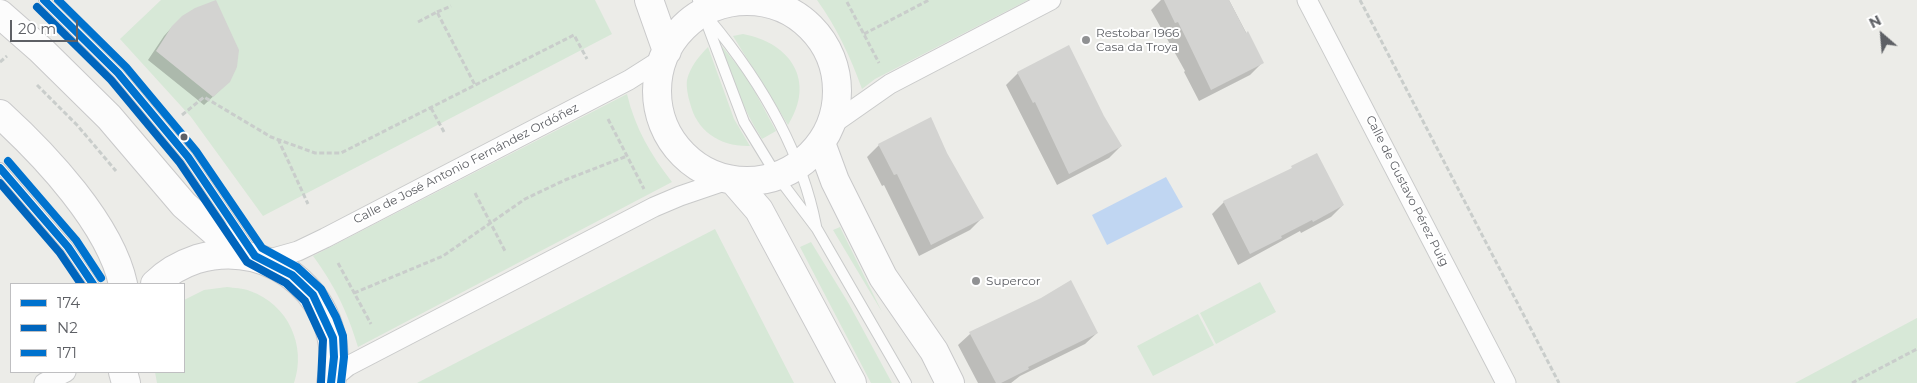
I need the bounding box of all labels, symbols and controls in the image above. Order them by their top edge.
scale bar [12,10,80,42]
north arrow [1857,10,1907,60]
text: N [1866,11,1884,32]
text: 20 m [18,19,56,38]
place label: Restobar 1966 Casa da Troya [1096,26,1179,54]
marker: Restobar 1966 Casa da Troya [1080,34,1092,46]
street label: Calle de José Antonio Fernández Ordóñez [351,101,581,227]
street label: Calle de Gustavo Pérez Puig [1363,113,1451,269]
unlabelled marker [179,132,189,142]
place label: Supercor [986,274,1040,288]
marker: Supercor [970,275,982,287]
legend [10,283,185,373]
text: 174 [57,293,80,312]
text: N2 [57,318,78,337]
text: 171 [57,343,77,362]

